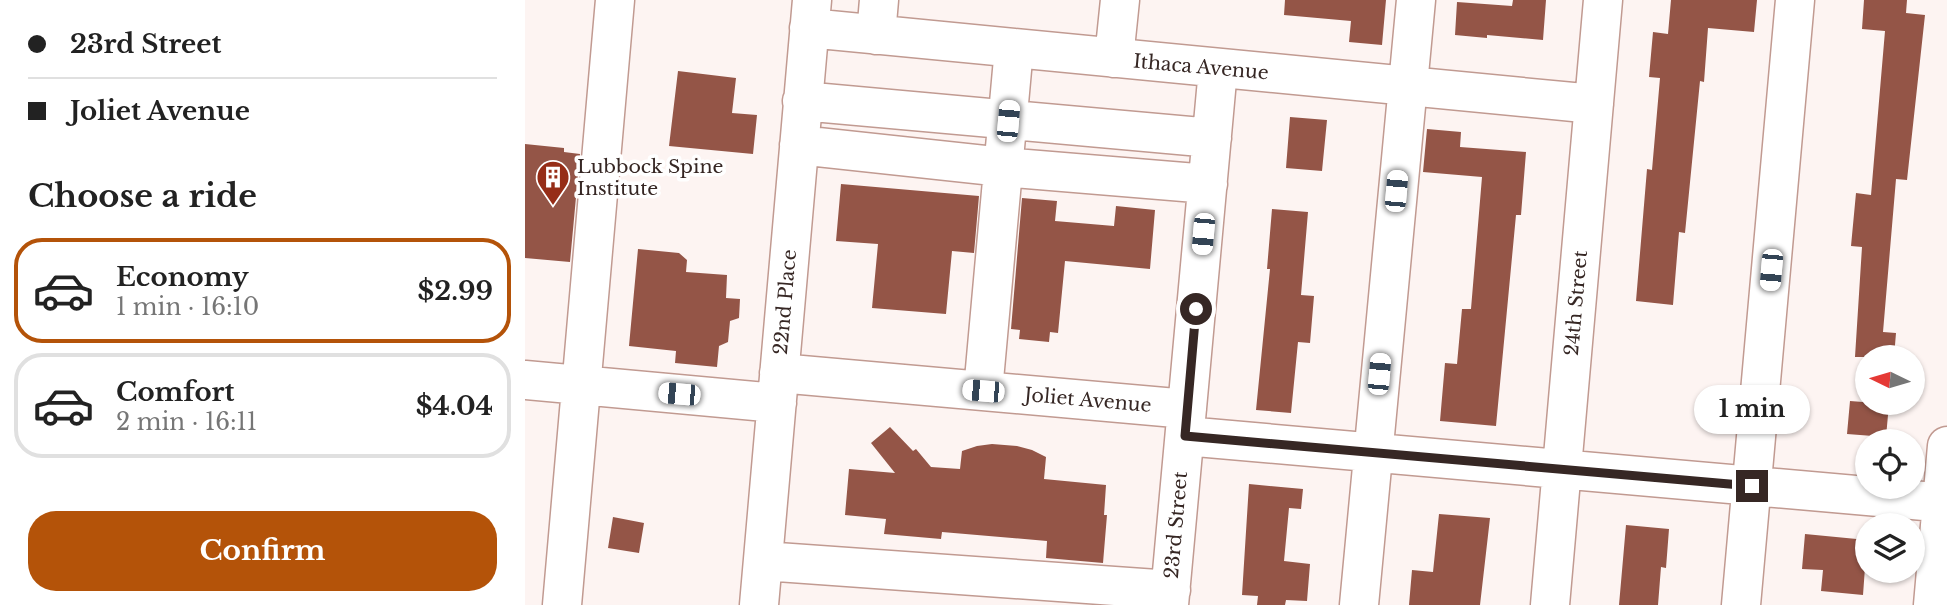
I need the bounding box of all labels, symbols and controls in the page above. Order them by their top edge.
text: 23rd Street [70,28,221,60]
street label: Ithaca Avenue [1132,50,1270,84]
text: Joliet Avenue [70,95,250,127]
car [996,99,1021,143]
place label: Lubbock Spine Institute [577,155,723,200]
building icon: Lubbock Spine Institute [534,158,572,207]
car [1384,169,1409,213]
text: Choose a ride [28,176,257,216]
car [1191,212,1216,256]
street label: 22nd Place [769,248,801,356]
car [1759,248,1784,292]
street label: 24th Street [1560,249,1592,357]
icon: car [32,259,95,322]
text: Economy [116,261,249,293]
text: $2.99 [418,275,493,307]
text: 1 min · 16:10 [116,293,259,321]
route start [1180,293,1212,325]
north arrow [1855,345,1925,415]
map controls [1855,345,1925,583]
car [1367,352,1392,396]
icon: car [32,374,95,437]
text: Comfort [116,376,234,408]
car [962,379,1005,403]
car [658,382,701,406]
street label: Joliet Avenue [1021,383,1152,417]
callout: 1 min [1694,384,1810,434]
text: $4.04 [416,390,493,422]
text: 1 min [1719,395,1785,423]
text: 2 min · 16:11 [116,408,257,436]
button: locate [1855,429,1925,499]
street label: 23rd Street [1160,470,1192,580]
route end [1736,470,1768,502]
button: Confirm [28,511,497,591]
button: layers [1855,513,1925,583]

